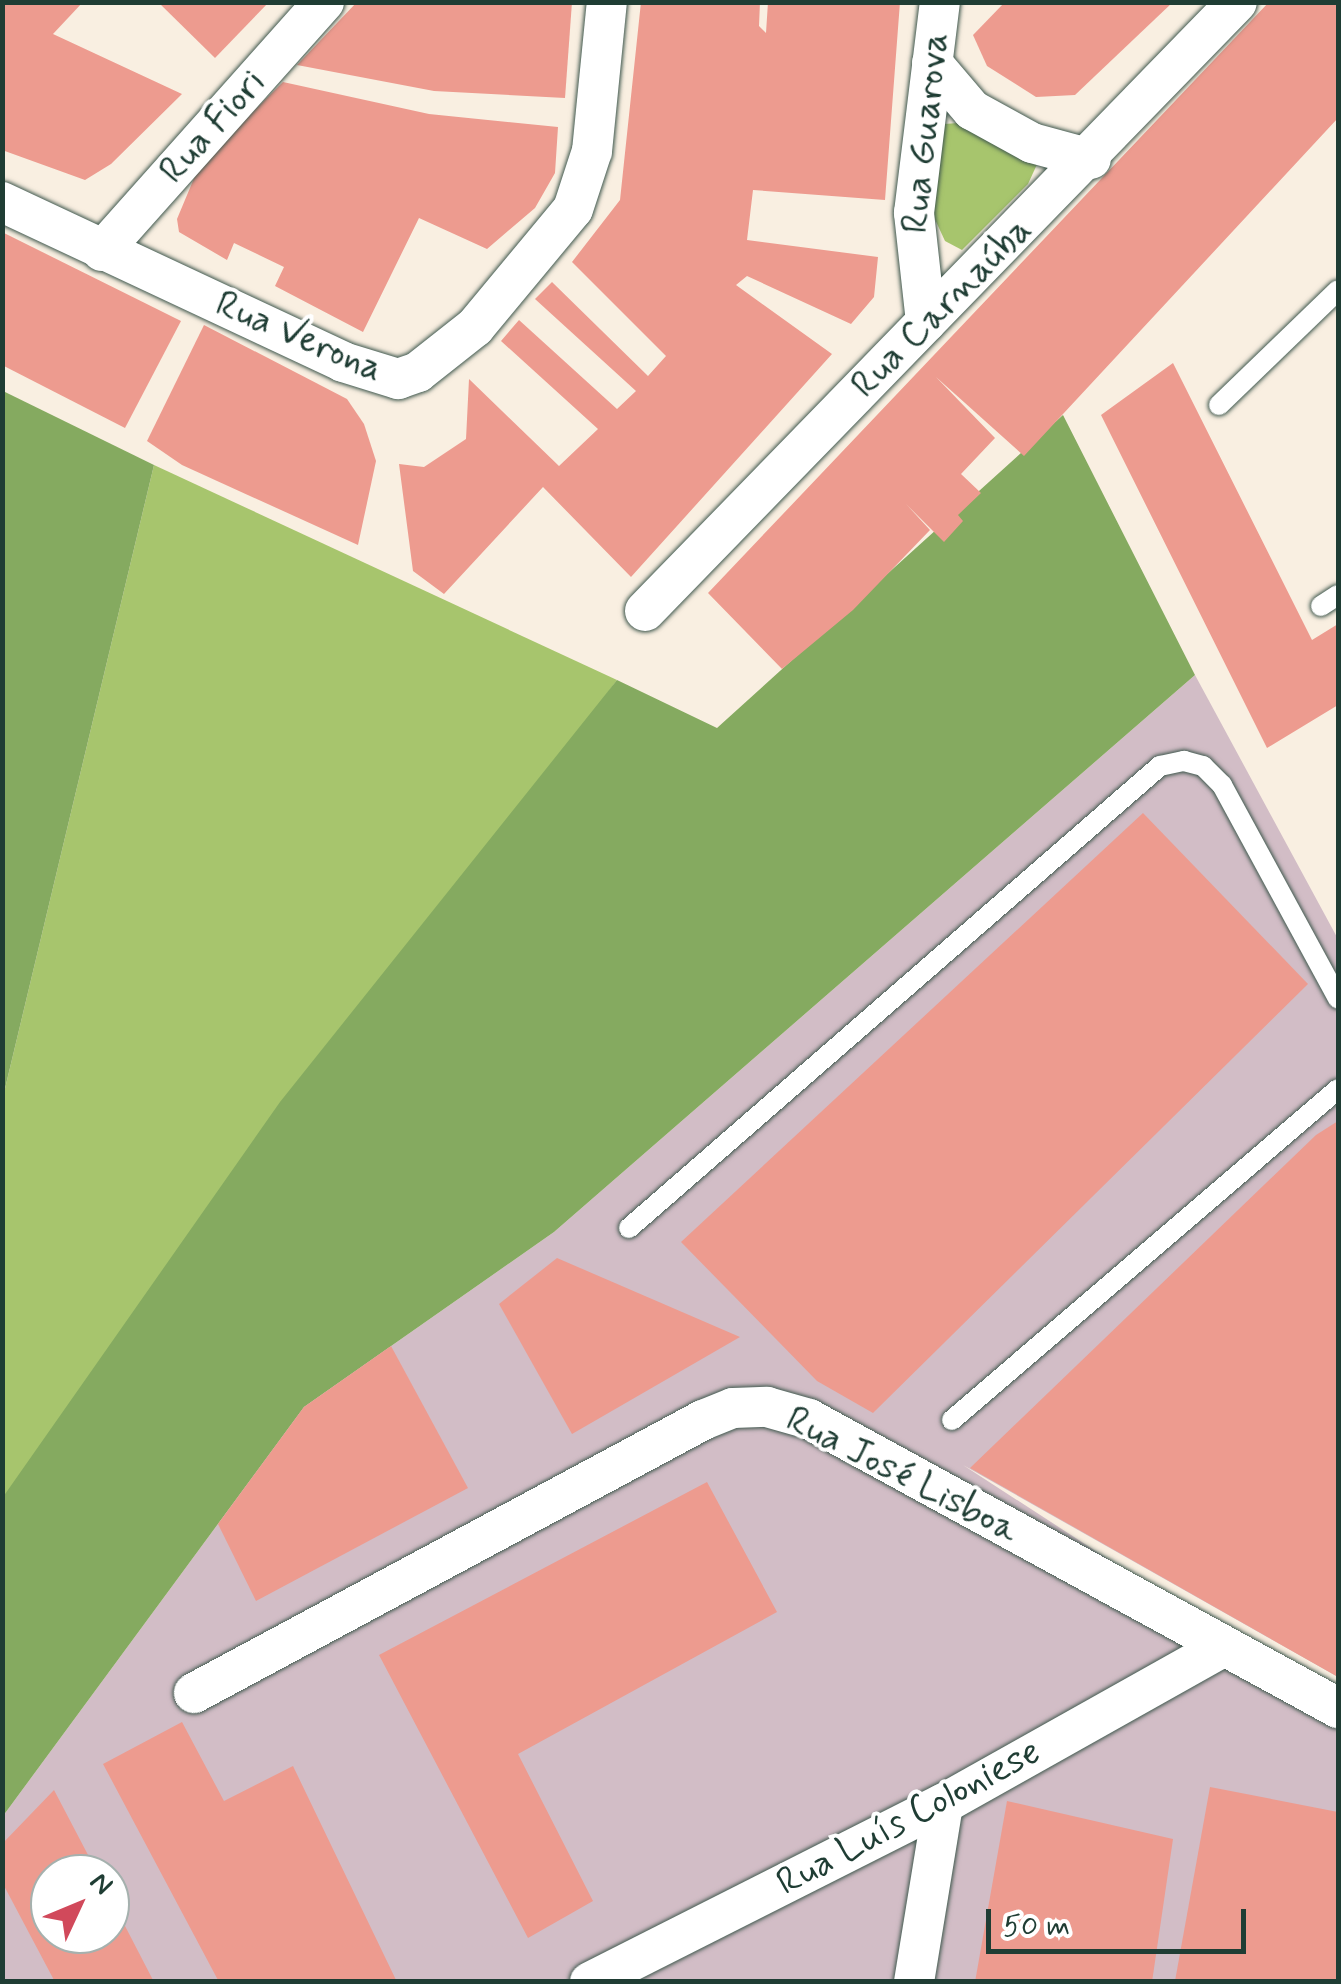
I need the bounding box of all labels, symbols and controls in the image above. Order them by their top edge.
street label: Rua Guarova [893,33,959,233]
street label: Rua Fiori [150,61,276,193]
street label: Rua Carnaúba [844,210,1040,406]
street label: Rua Verona [208,281,390,393]
street label: Rua José Lisboa [777,1396,1027,1554]
street label: Rua Luís Coloniese [764,1727,1054,1909]
north arrow [30,1854,130,1954]
text: N [81,1865,120,1904]
scale bar [991,1889,1251,1951]
text: 50 m [1003,1907,1070,1946]

